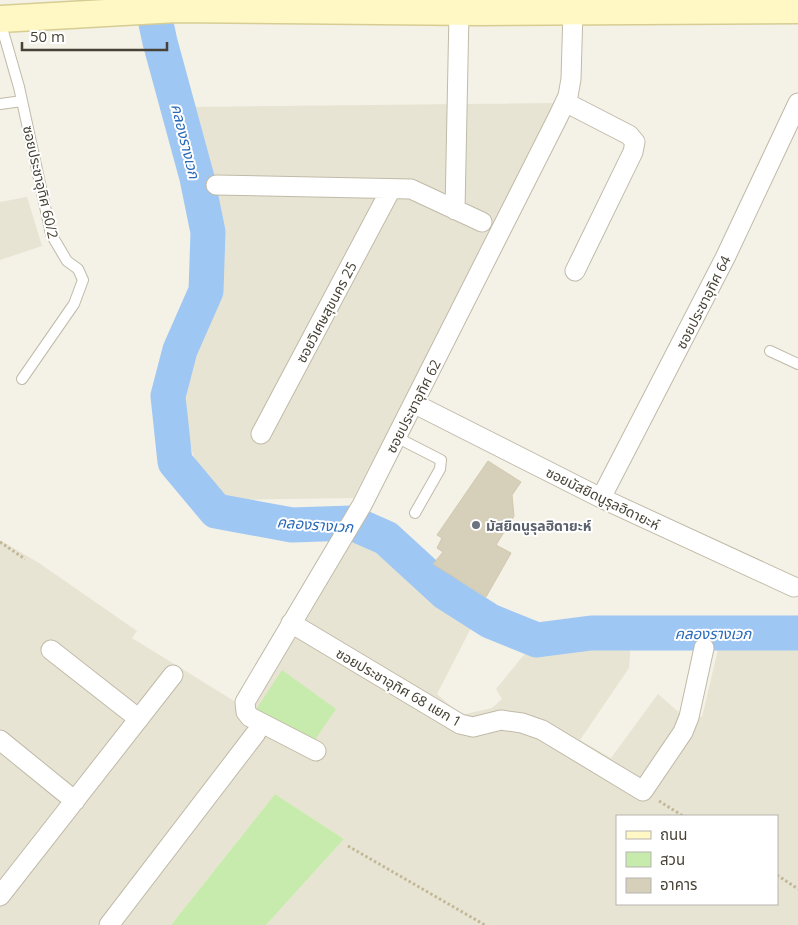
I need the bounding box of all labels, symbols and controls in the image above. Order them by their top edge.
scale bar [22,20,168,52]
text: 50 m [30,26,65,46]
water label: คลองรางเวก [167,101,205,182]
street label: ซอยประชาอุทิศ 60/2 [19,123,63,241]
street label: ซอยประชาอุทิศ 64 [671,252,735,352]
street label: ซอยวิเศษสุขนคร 25 [291,258,361,366]
street label: ซอยประชาอุทิศ 62 [381,356,445,456]
street label: ซอยมัสยิดนูรุลฮิดายะห์ [543,462,663,534]
water label: คลองรางเวก [276,511,355,537]
place label: มัสยิดนูรุลฮิดายะห์ [486,516,591,536]
marker: มัสยิดนูรุลฮิดายะห์ [470,519,482,531]
water label: คลองรางเวก [675,623,752,643]
street label: ซอยประชาอุทิศ 68 แยก 1 [333,643,465,731]
legend [616,815,778,905]
text: ถนน [660,824,687,844]
text: สวน [660,849,685,869]
text: อาคาร [660,874,697,894]

